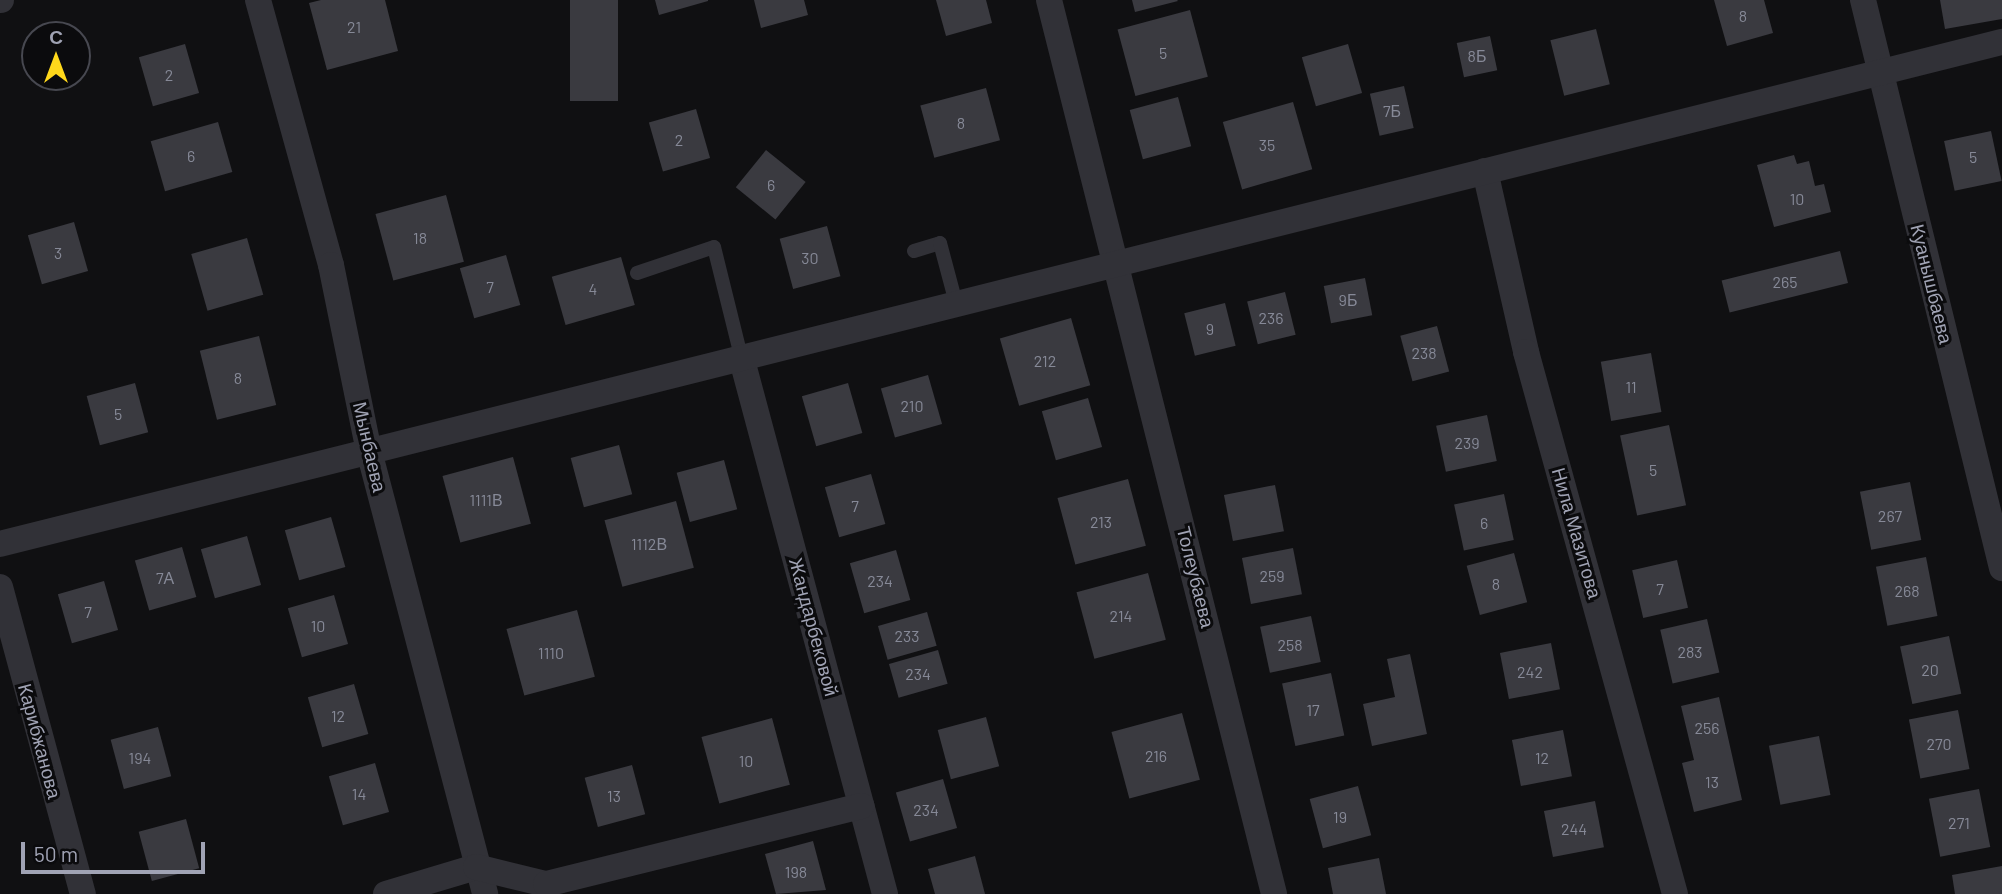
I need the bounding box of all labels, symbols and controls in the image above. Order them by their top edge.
house number: 8 [1739,6,1747,26]
house number: 21 [347,17,361,37]
north arrow [21,21,91,91]
text: С [49,25,63,48]
house number: 5 [1159,43,1167,63]
house number: 8Б [1468,46,1486,66]
house number: 2 [165,65,173,85]
house number: 7Б [1383,101,1401,121]
house number: 8 [957,113,965,133]
house number: 2 [675,130,683,150]
house number: 35 [1259,135,1275,155]
house number: 6 [187,146,195,166]
house number: 5 [1969,147,1977,167]
house number: 6 [767,175,775,195]
house number: 10 [1790,189,1804,209]
street label: Куанышбаева [1906,222,1958,346]
house number: 18 [413,228,427,248]
house number: 3 [54,243,62,263]
house number: 30 [801,248,819,268]
house number: 265 [1772,272,1798,292]
house number: 7 [486,277,494,297]
house number: 4 [589,279,597,299]
house number: 9Б [1339,290,1357,310]
house number: 236 [1259,308,1283,328]
house number: 9 [1206,319,1214,339]
house number: 238 [1411,343,1437,363]
house number: 212 [1034,351,1056,371]
house number: 8 [234,368,242,388]
house number: 11 [1625,377,1637,397]
house number: 210 [901,396,923,416]
street label: Мынбаева [349,400,391,494]
house number: 5 [114,404,122,424]
house number: 239 [1454,433,1480,453]
house number: 5 [1649,460,1657,480]
street label: Нила Мазитова [1547,465,1607,601]
house number: 1111В [469,490,503,510]
house number: 7 [851,496,859,516]
house number: 267 [1878,506,1902,526]
house number: 213 [1090,512,1112,532]
house number: 6 [1480,513,1488,533]
street label: Толеубаева [1172,524,1220,630]
house number: 1112В [631,534,667,554]
street label: Жандарбековой [785,555,843,699]
house number: 259 [1259,566,1285,586]
house number: 7А [156,568,174,588]
house number: 234 [867,571,893,591]
house number: 8 [1492,574,1500,594]
house number: 7 [1656,579,1664,599]
house number: 268 [1894,581,1920,601]
house number: 7 [84,602,92,622]
house number: 214 [1110,606,1132,626]
house number: 10 [311,616,325,636]
house number: 233 [895,626,919,646]
house number: 258 [1277,635,1303,655]
house number: 283 [1677,642,1703,662]
house number: 1110 [538,643,564,663]
house number: 20 [1921,660,1939,680]
house number: 242 [1517,662,1543,682]
house number: 234 [905,664,931,684]
street label: Карибжанова [14,681,66,801]
house number: 17 [1306,700,1320,720]
house number: 12 [331,706,345,726]
house number: 256 [1694,718,1720,738]
house number: 270 [1926,734,1952,754]
house number: 216 [1145,746,1167,766]
house number: 194 [129,748,151,768]
house number: 12 [1535,748,1549,768]
house number: 10 [739,751,753,771]
house number: 13 [1705,772,1719,792]
house number: 14 [352,784,366,804]
house number: 13 [607,786,621,806]
house number: 234 [913,800,939,820]
house number: 19 [1333,807,1347,827]
house number: 271 [1948,813,1970,833]
house number: 244 [1561,819,1587,839]
scale bar [24,828,208,872]
text: 50 m [34,841,78,866]
house number: 198 [785,862,807,882]

